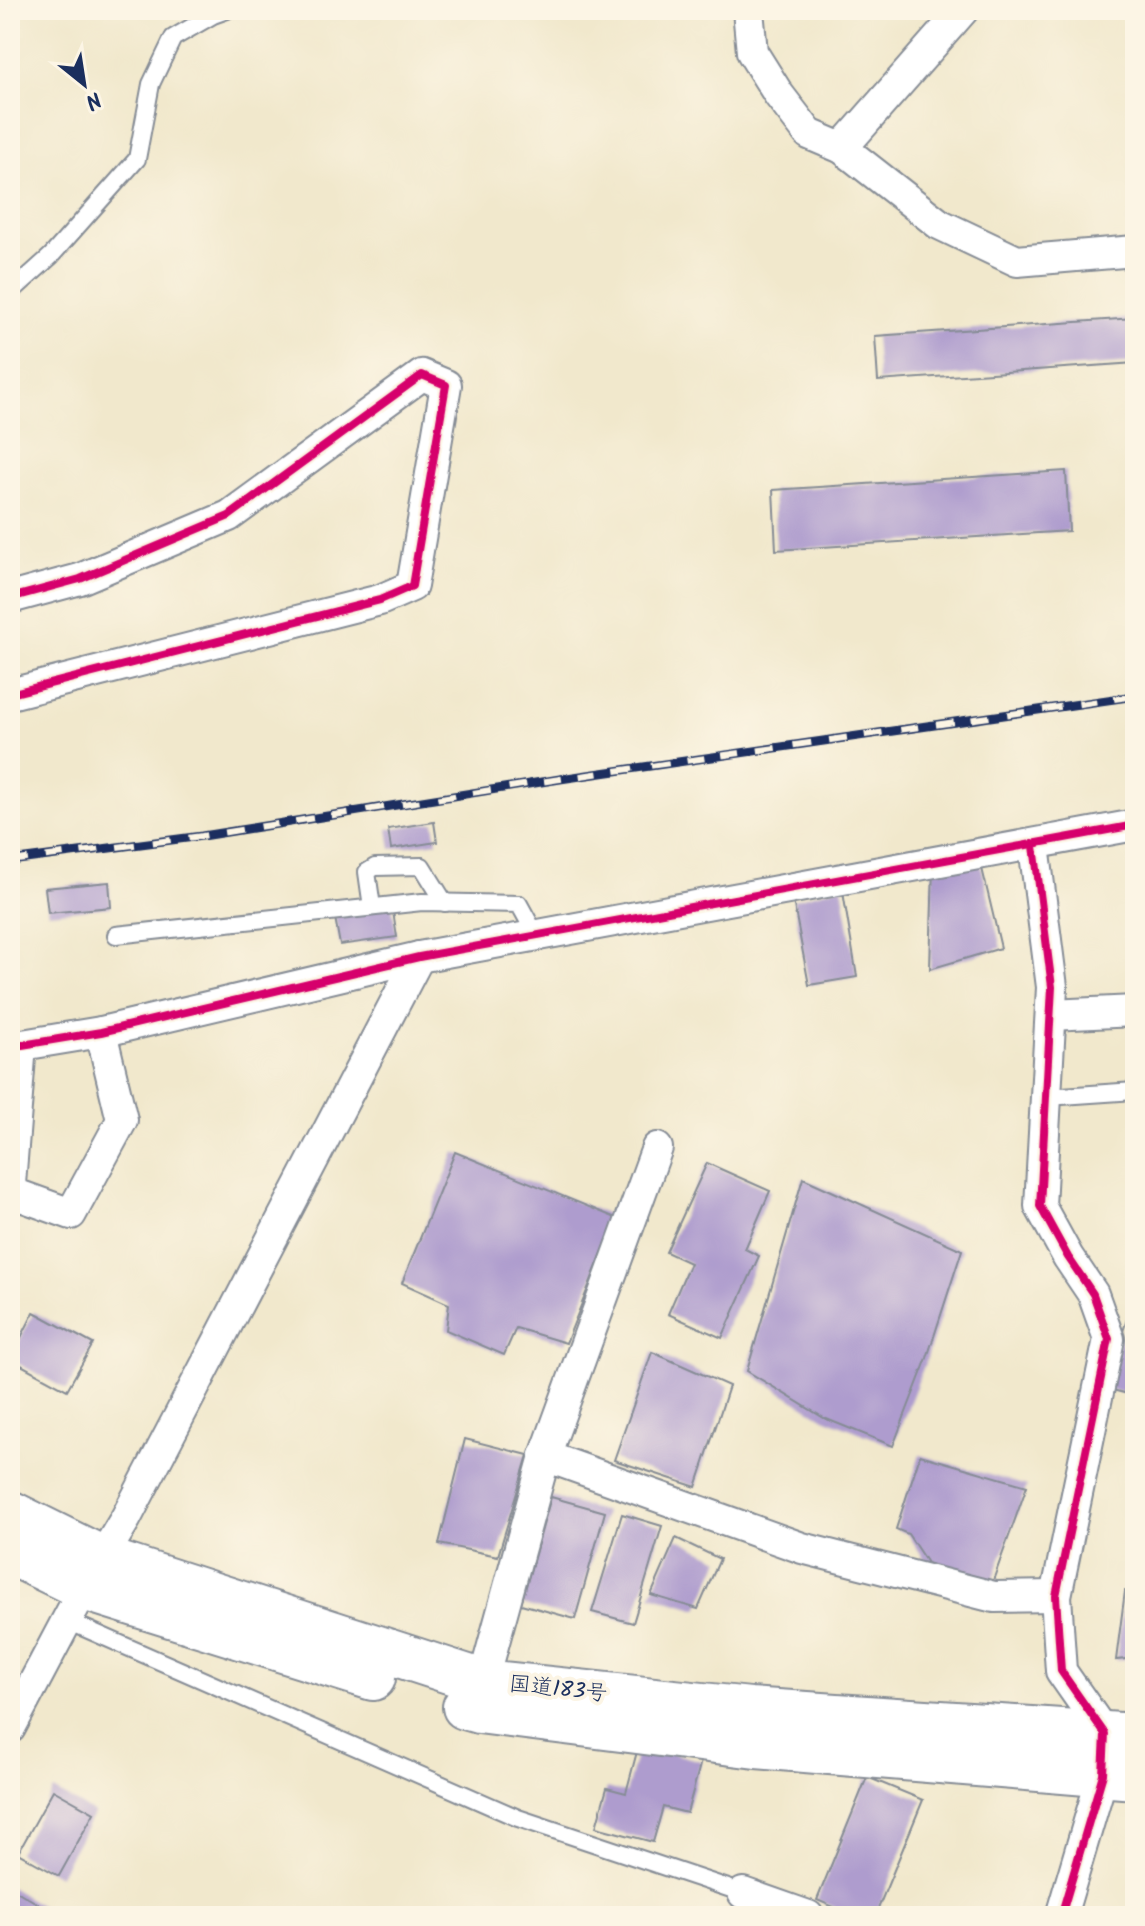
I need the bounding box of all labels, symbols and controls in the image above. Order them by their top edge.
north arrow [44,44,124,124]
text: N [78,81,108,118]
street label: 国道183号 [507,1667,609,1713]

